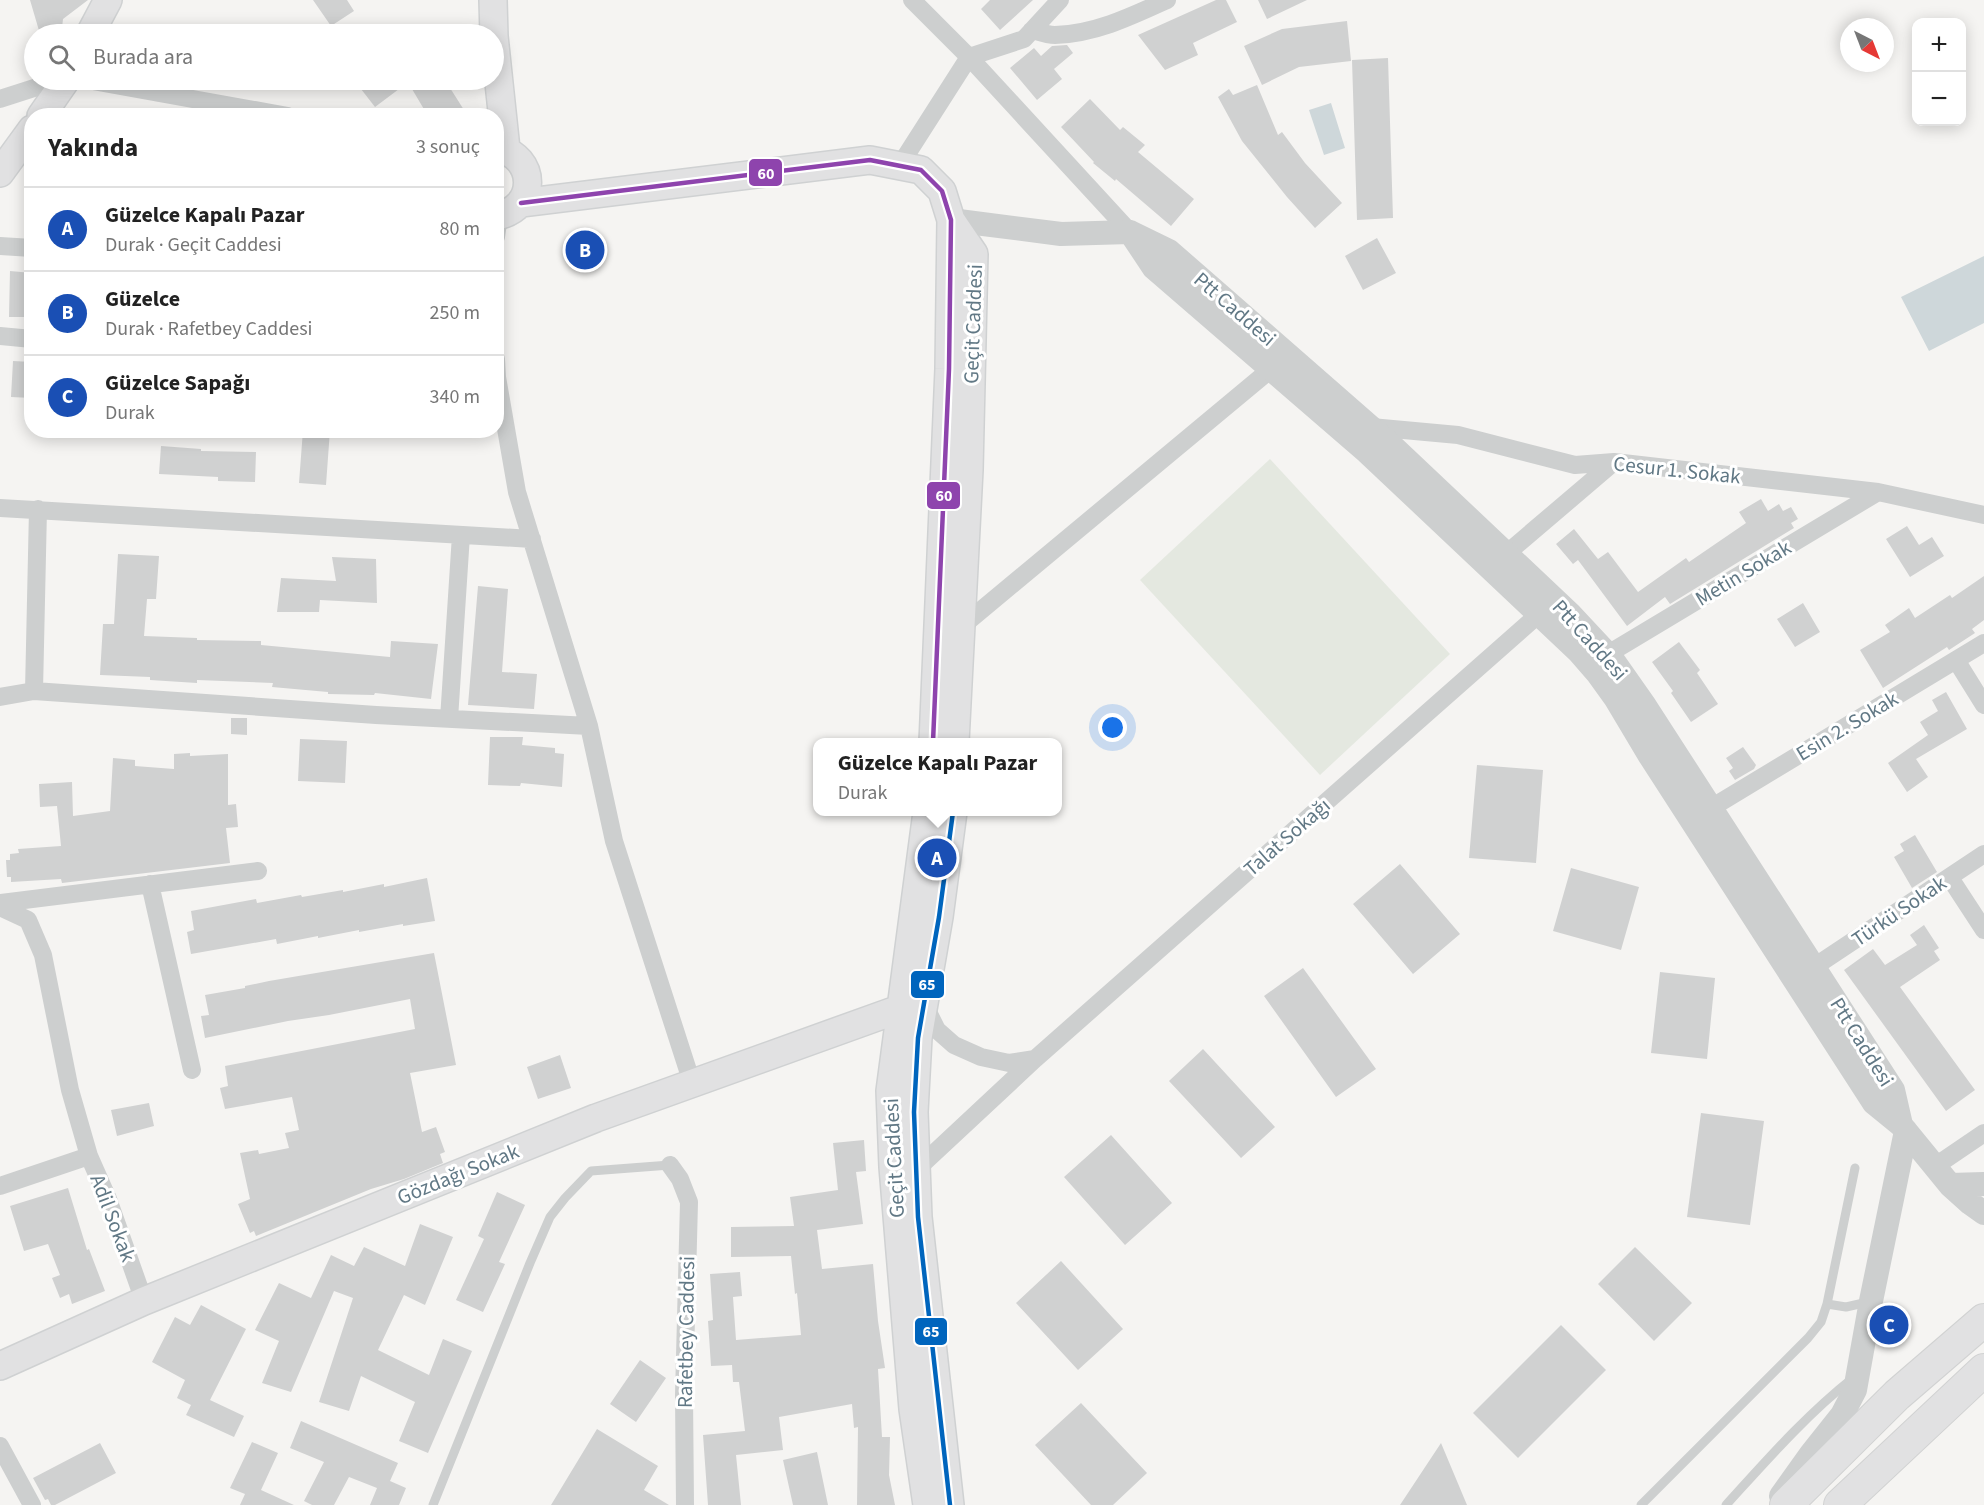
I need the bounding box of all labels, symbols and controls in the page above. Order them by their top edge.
north arrow [1840,18,1894,72]
map controls [1912,18,1966,126]
button: + [1912,18,1966,72]
search box [24,24,504,90]
icon: search [45,41,78,74]
text: Burada ara [93,41,193,73]
button: − [1912,72,1966,126]
text: Yakında [48,129,138,166]
text: 3 sonuç [416,133,480,161]
line badge: 60 [748,158,783,187]
text: 60 [758,163,774,185]
text: Güzelce Kapalı Pazar [105,199,305,231]
text: A [62,215,73,243]
text: 80 m [440,215,480,243]
pin: B [566,228,604,272]
text: Durak · Geçit Caddesi [105,231,282,259]
street label: Geçit Caddesi [956,264,990,384]
street label: Ptt Caddesi [1187,265,1283,353]
text: Güzelce [105,283,180,315]
text: B [61,299,74,327]
text: 250 m [430,299,480,327]
text: Durak · Rafetbey Caddesi [105,315,312,343]
text: Güzelce Sapağı [105,367,250,399]
text: C [62,383,73,411]
text: 340 m [430,383,480,411]
text: Durak [105,399,155,427]
street label: Cesur 1. Sokak [1612,448,1743,492]
line badge: 60 [926,481,961,510]
text: 60 [936,485,952,507]
street label: Metin Sokak [1689,532,1797,613]
street label: Ptt Caddesi [1545,593,1635,687]
street label: Esin 2. Sokak [1790,683,1904,768]
your location [1098,713,1127,742]
popup [813,738,1062,816]
text: Güzelce Kapalı Pazar [838,747,1037,779]
text: Durak [838,779,887,807]
street label: Talat Sokağı [1237,791,1337,883]
pin: A [918,836,956,880]
street label: Türkü Sokak [1846,868,1953,954]
line badge: 65 [910,970,945,999]
text: 65 [919,974,935,996]
street label: Ptt Caddesi [1823,992,1901,1092]
street label: Geçit Caddesi [876,1097,912,1219]
street label: Gözdağı Sokak [393,1136,524,1212]
street label: Adil Sokak [83,1170,144,1267]
street label: Rafetbey Caddesi [670,1256,702,1408]
pin: C [1870,1302,1908,1348]
line badge: 65 [914,1317,948,1346]
text: 65 [923,1321,939,1343]

